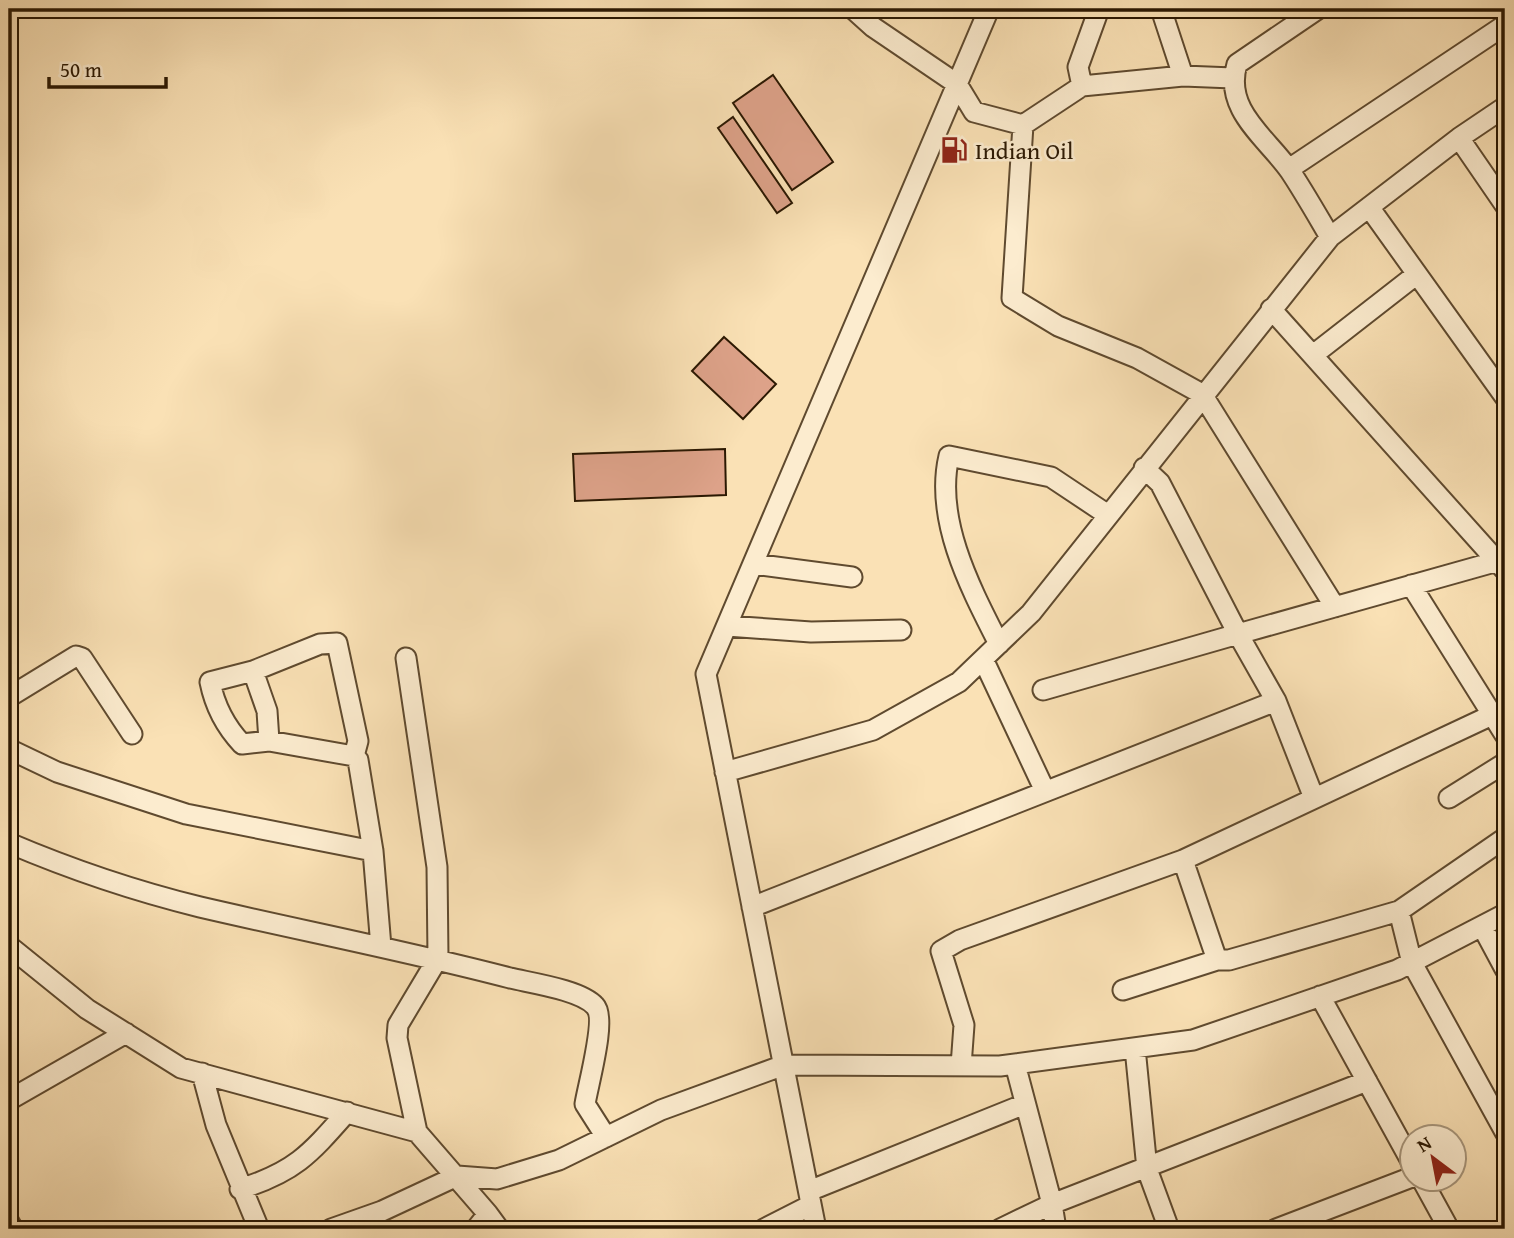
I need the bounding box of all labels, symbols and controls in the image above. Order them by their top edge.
scale bar [49,46,166,90]
text: 50 m [60,54,102,85]
place label: Indian Oil [975,133,1074,168]
fuel station icon: Indian Oil [939,135,969,165]
north arrow [1398,1122,1468,1192]
text: N [1411,1128,1437,1159]

